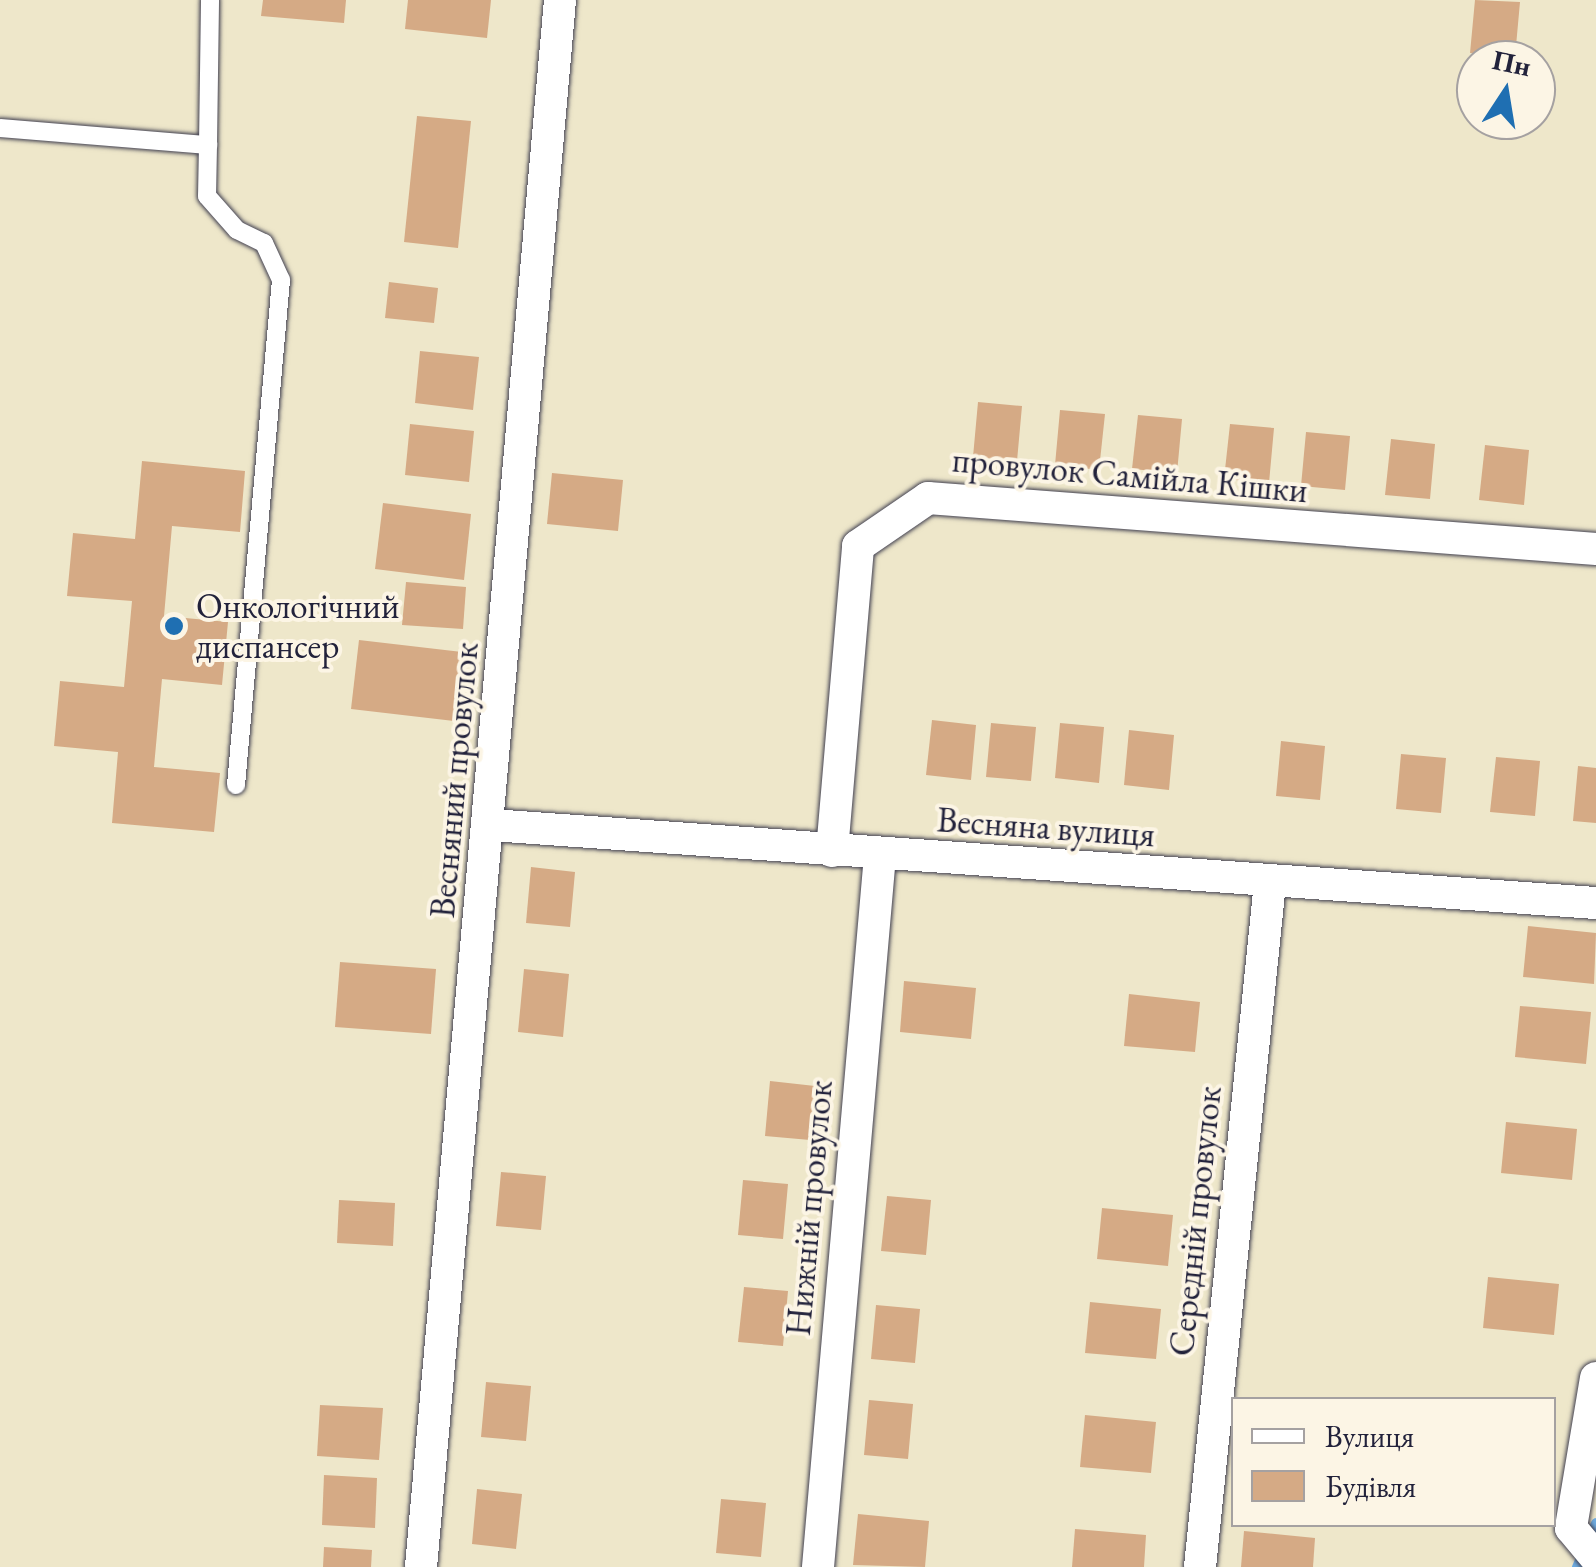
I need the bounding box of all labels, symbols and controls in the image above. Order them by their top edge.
north arrow [1456,40,1556,140]
text: Пн [1489,41,1534,84]
street label: провулок Самійла Кішки [951,439,1309,511]
place label: Онкологічний диспансер [196,585,399,667]
marker: Онкологічний диспансер [161,613,187,639]
street label: Весняний провулок [421,640,487,920]
street label: Весняна вулиця [936,798,1156,856]
street label: Нижній провулок [777,1078,841,1338]
street label: Середній провулок [1160,1084,1230,1358]
legend [1231,1397,1556,1527]
text: Вулиця [1325,1417,1414,1456]
text: Будівля [1325,1467,1416,1506]

